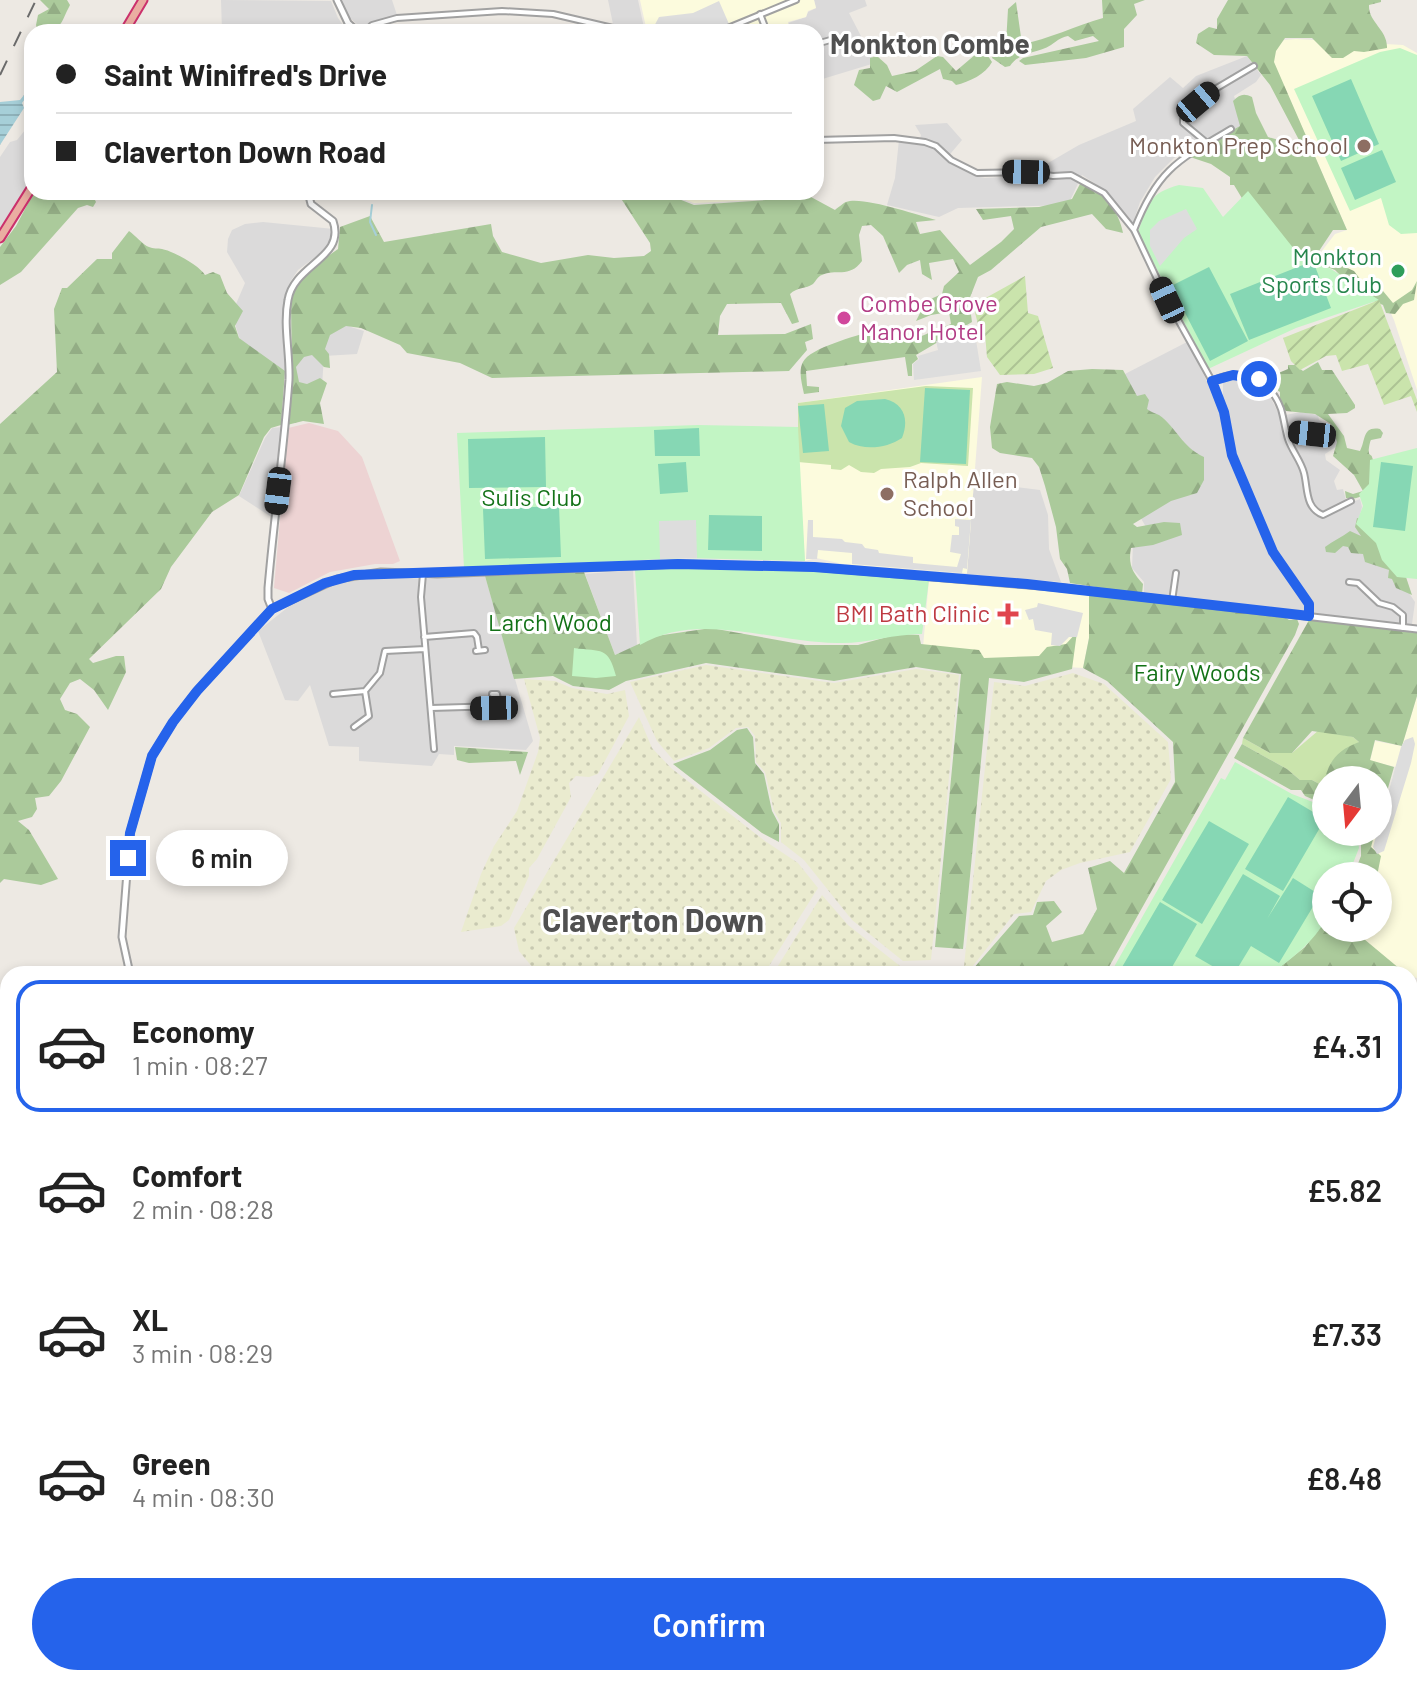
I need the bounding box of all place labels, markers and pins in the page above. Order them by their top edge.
place label: Monkton Prep School [1129,130,1348,159]
marker: Monkton Prep School [1355,137,1373,155]
place label: Monkton Sports Club [1262,241,1382,298]
marker: Monkton Sports Club [1389,262,1407,280]
place label: Combe Grove Manor Hotel [860,288,998,345]
marker: Combe Grove Manor Hotel [835,309,853,327]
place label: Ralph Allen School [903,464,1018,521]
marker: Ralph Allen School [878,485,896,503]
place label: BMI Bath Clinic [835,598,990,627]
marker: BMI Bath Clinic [997,603,1019,625]

